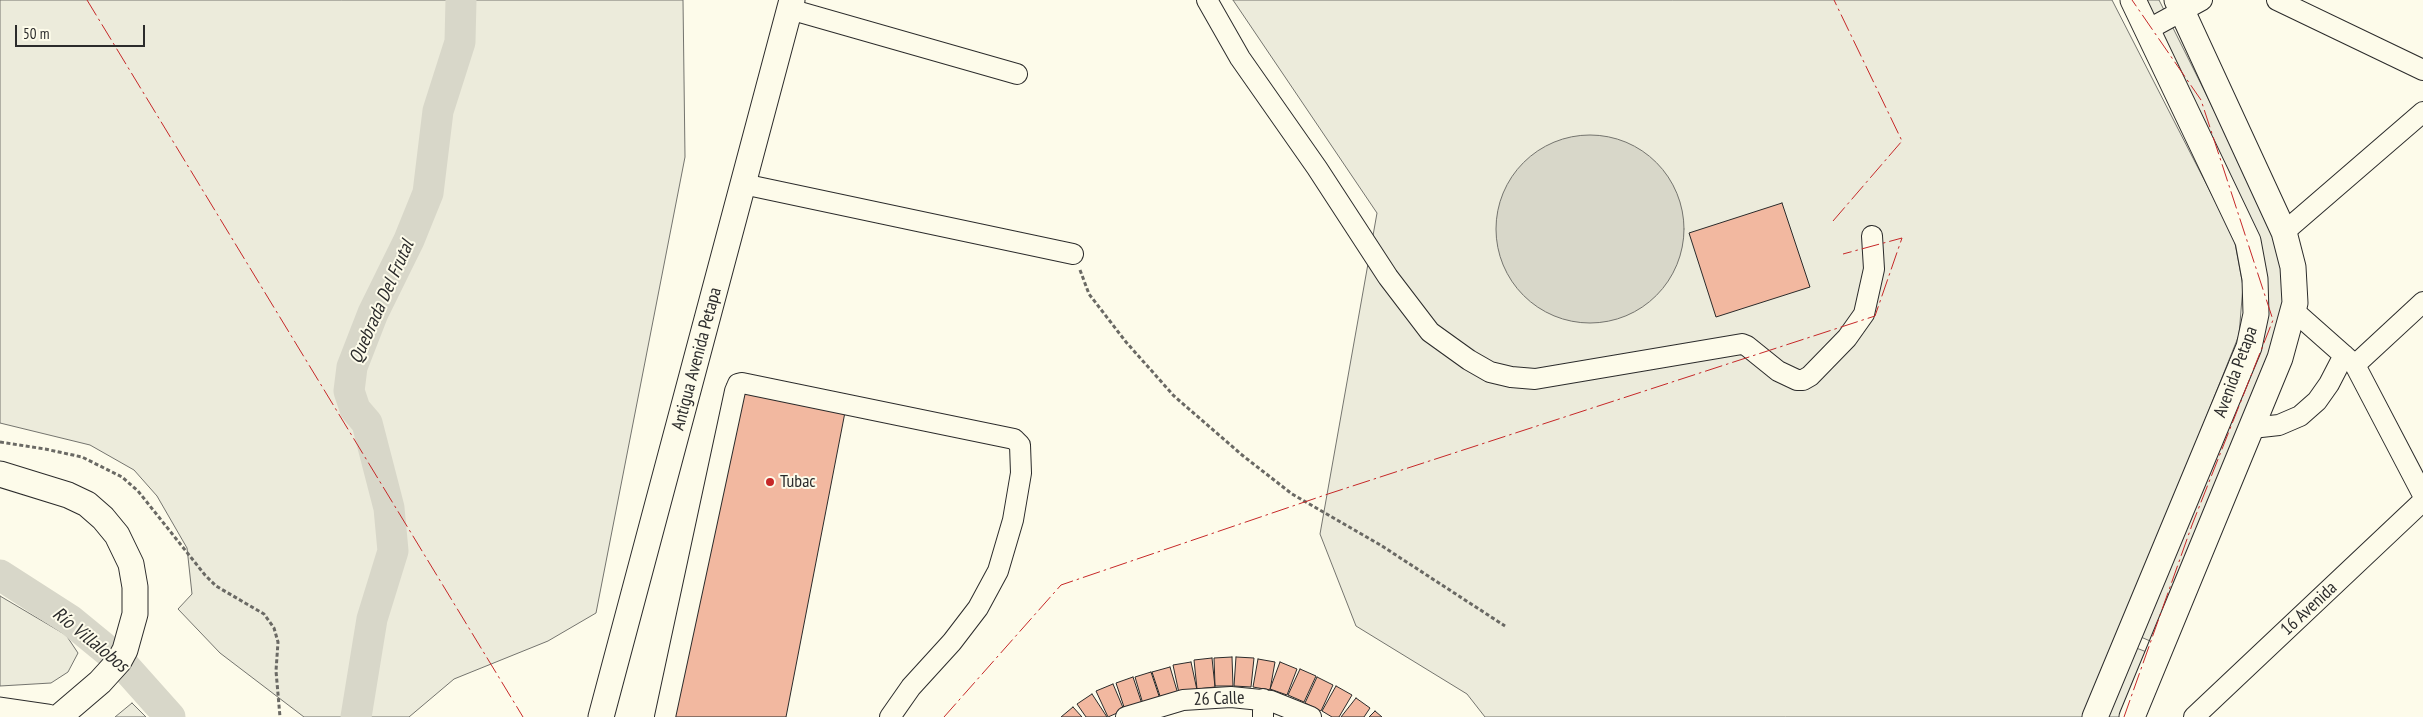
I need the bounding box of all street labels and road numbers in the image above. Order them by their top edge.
street label: Antigua Avenida Petapa [668,285,726,433]
street label: Avenida Petapa [2210,324,2262,420]
street label: 16 Avenida [2276,578,2342,640]
street label: 26 Calle [1193,687,1245,711]

